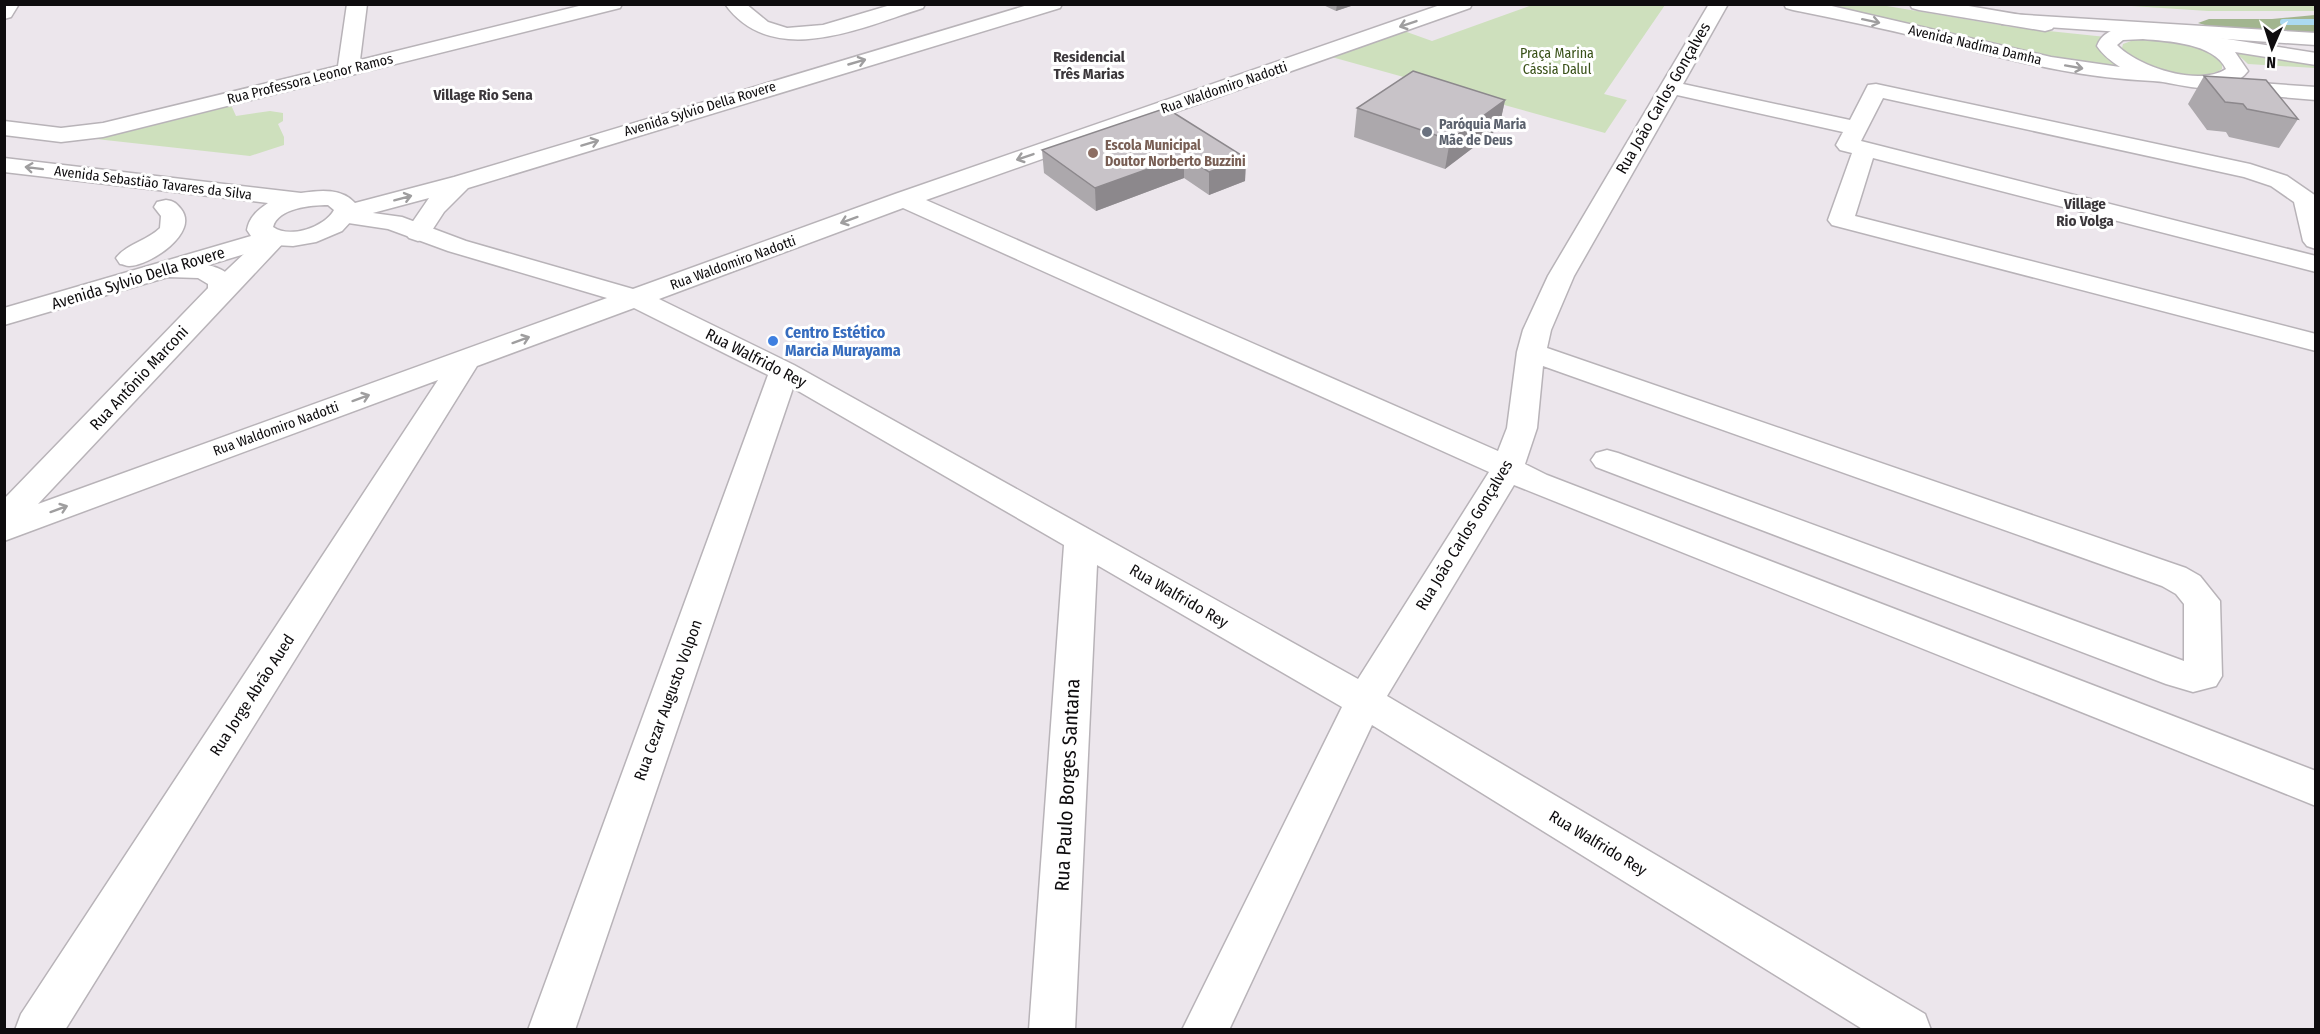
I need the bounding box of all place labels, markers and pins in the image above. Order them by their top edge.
place label: Paróquia Maria Mãe de Deus [1439,116,1526,149]
marker: Paróquia Maria Mãe de Deus [1420,125,1434,139]
place label: Escola Municipal Doutor Norberto Buzzini [1105,137,1246,170]
marker: Escola Municipal Doutor Norberto Buzzini [1086,146,1100,160]
place label: Centro Estético Marcia Murayama [785,323,901,360]
marker: Centro Estético Marcia Murayama [766,334,780,348]

